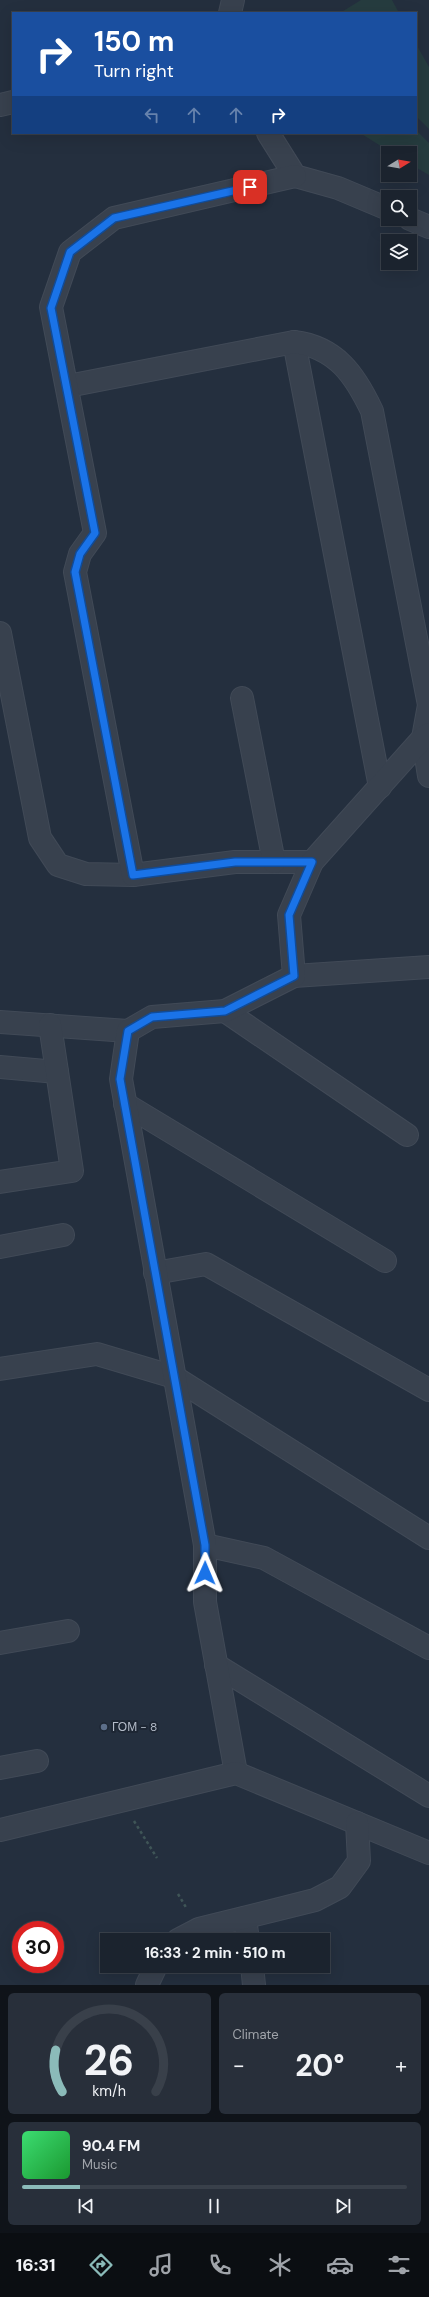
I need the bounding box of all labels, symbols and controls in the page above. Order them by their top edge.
text: 150 m [94,23,174,60]
icon: right [28,28,80,80]
text: Turn right [94,59,174,83]
icon: left [141,104,163,126]
icon: ahead [183,104,205,126]
icon: ahead [225,104,247,126]
icon: right [267,104,289,126]
north arrow [381,146,417,182]
map controls [381,146,417,270]
pin [233,170,267,204]
icon: arrive [239,176,261,198]
button: search [381,190,417,226]
button: layers [381,234,417,270]
position arrow [184,1552,226,1594]
place label: ГОМ - 8 [112,1719,157,1735]
marker: ГОМ - 8 [99,1722,109,1732]
speed limit sign: 30 [12,1921,64,1973]
text: 16:33 · 2 min · 510 m [144,1943,286,1963]
text: Climate [233,2026,279,2043]
text: 26 [84,2033,134,2087]
text: 20° [295,2046,344,2085]
text: − [233,2051,245,2080]
text: + [395,2051,407,2080]
text: km/h [92,2081,126,2099]
text: 90.4 FM [82,2136,140,2156]
text: Music [82,2156,117,2173]
icon: previous [75,2195,97,2217]
icon: pause [203,2195,225,2217]
icon: next [332,2195,354,2217]
icon: directions [87,2251,115,2279]
icon: music [147,2251,175,2279]
icon: phone [206,2251,234,2279]
icon: climate [266,2251,294,2279]
icon: car [326,2251,354,2279]
icon: filters [385,2251,413,2279]
text: 16:31 [16,2253,56,2277]

